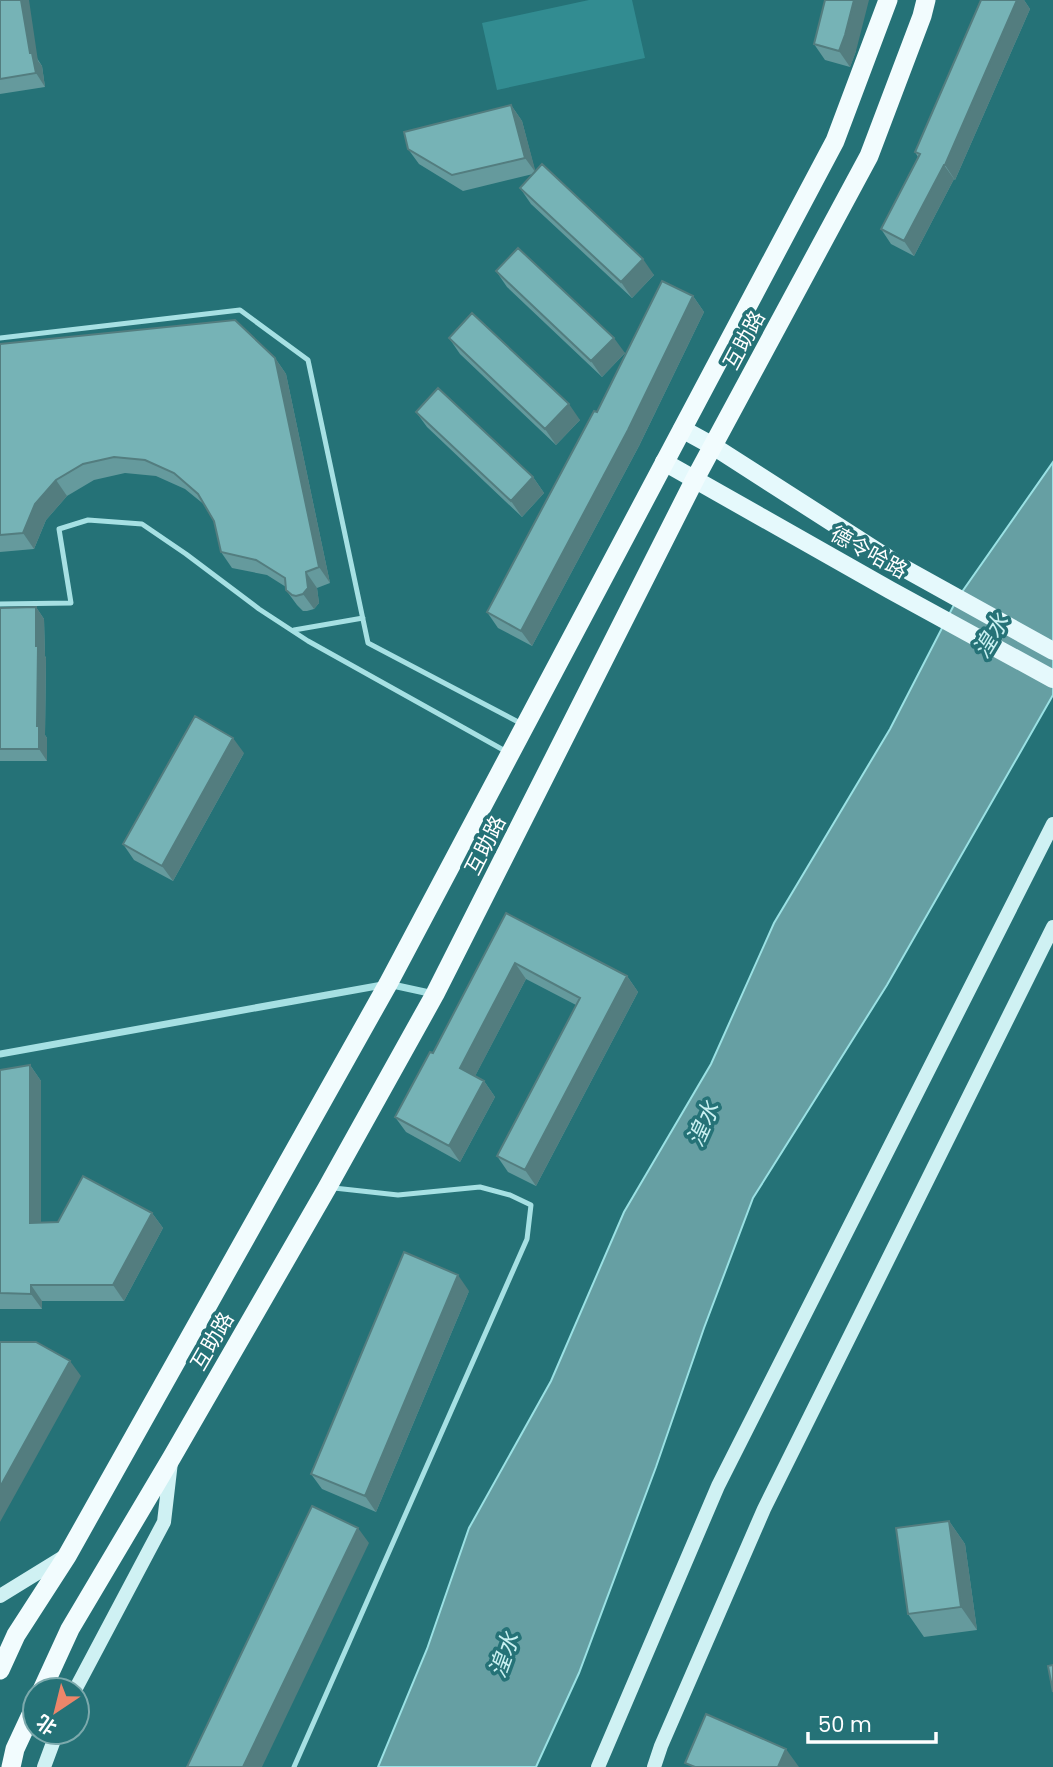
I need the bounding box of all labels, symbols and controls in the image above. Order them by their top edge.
street label: 互助路 [716,305,772,375]
street label: 德令哈路 [825,519,913,585]
water label: 湟水 [965,607,1017,664]
street label: 互助路 [458,810,512,880]
water label: 湟水 [679,1096,727,1152]
street label: 互助路 [184,1306,240,1376]
water label: 湟水 [481,1627,527,1682]
north arrow [21,1676,91,1746]
scale bar [808,1700,936,1744]
text: 北 [31,1708,62,1741]
text: 50 m [818,1710,872,1739]

